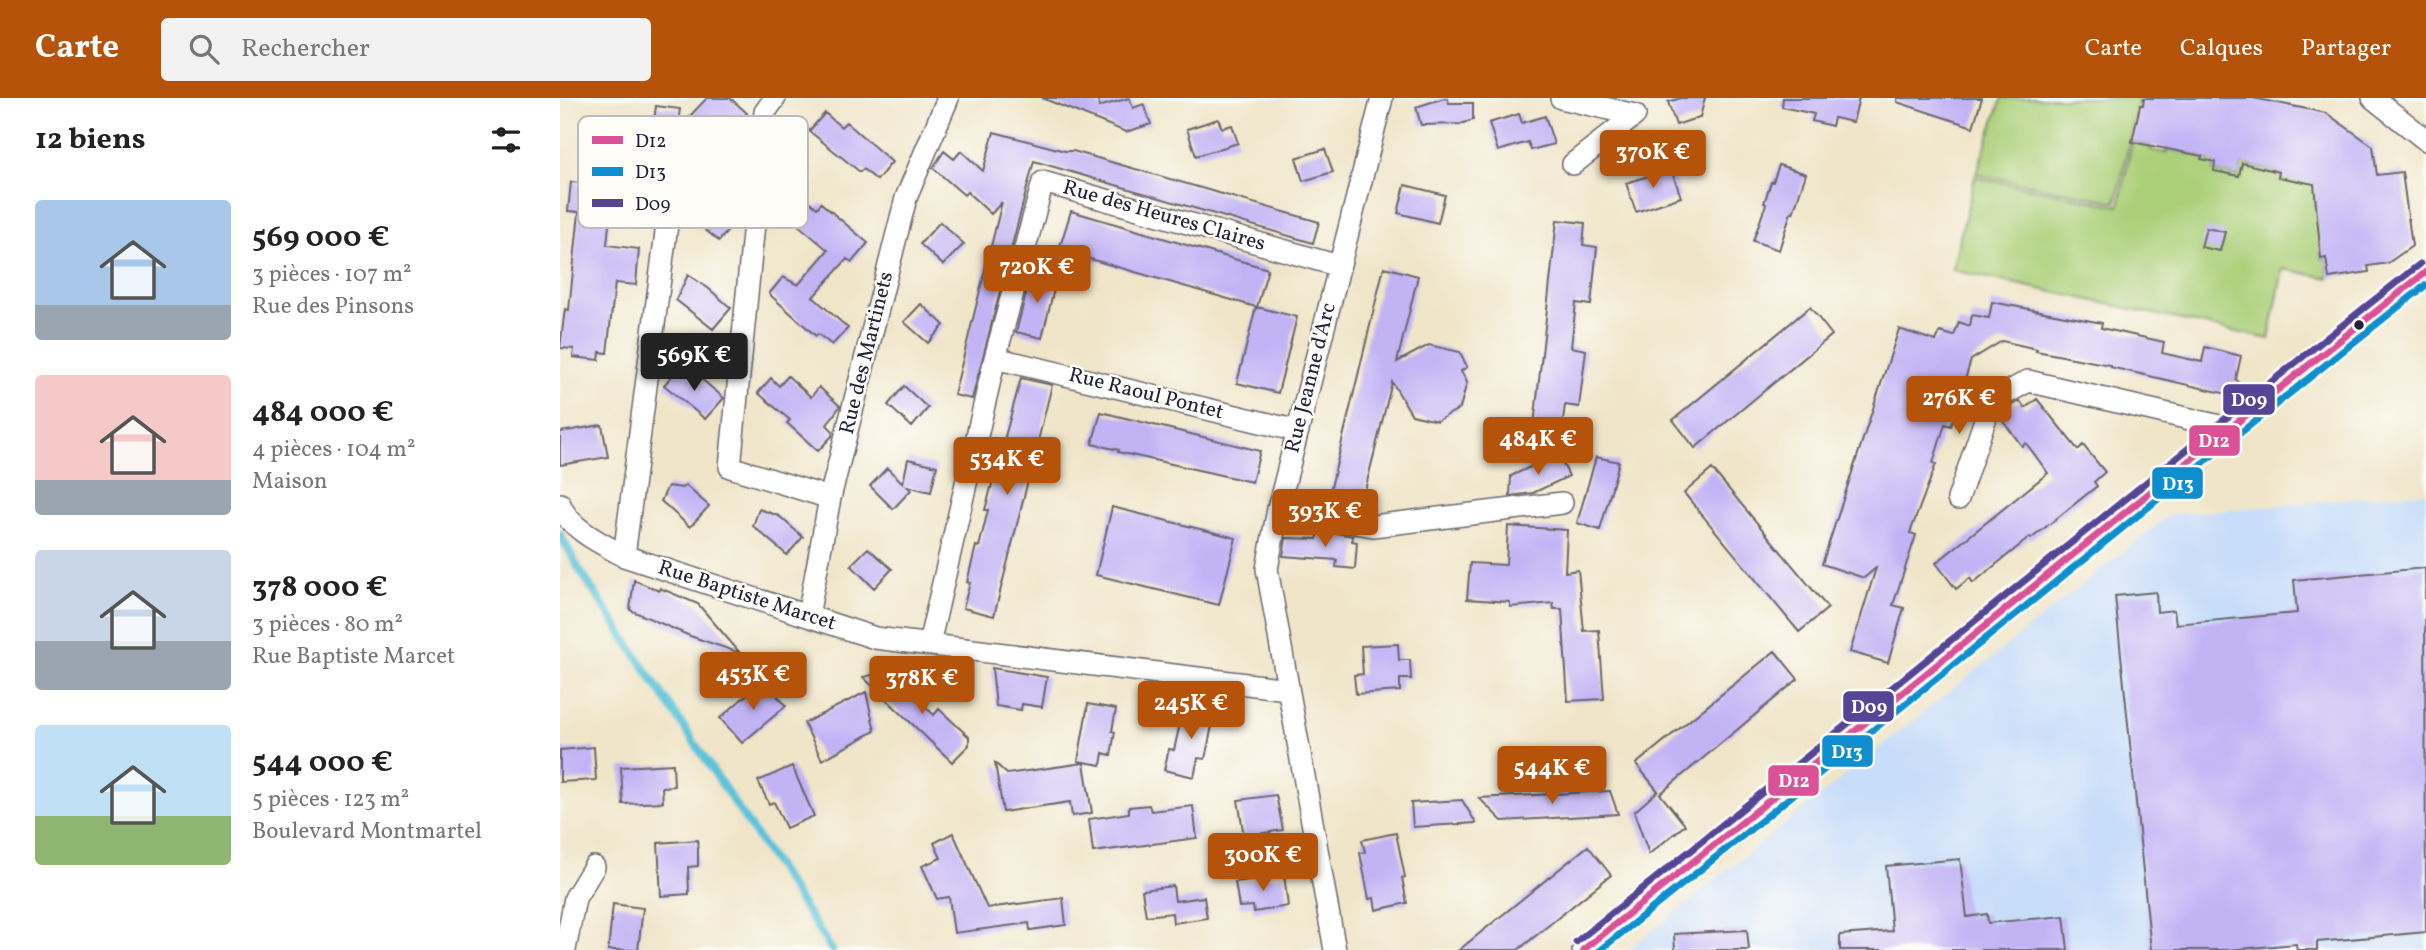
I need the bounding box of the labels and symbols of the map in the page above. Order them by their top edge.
legend [578,116,808,228]
text: D12 [635,129,666,155]
pin: 370K € [1596,130,1710,190]
text: D13 [635,160,666,186]
street label: Rue des Heures Claires [1059,173,1269,259]
text: D09 [635,192,670,218]
pin: 720K € [980,246,1094,305]
street label: Rue des Martinets [833,269,901,437]
street label: Rue Jeanne d'Arc [1278,300,1344,456]
unlabelled marker [2352,318,2366,332]
pin: 569K € [637,334,751,393]
street label: Rue Raoul Pontet [1066,361,1226,427]
pin: 276K € [1902,376,2016,436]
line badge: D09 [2222,383,2276,416]
text: D09 [2231,388,2267,414]
pin: 484K € [1481,418,1595,477]
line badge: D12 [2188,424,2241,457]
text: D12 [2198,429,2230,455]
pin: 534K € [950,438,1064,497]
line badge: D13 [2151,466,2204,500]
text: D13 [2162,472,2194,498]
pin: 393K € [1268,490,1382,549]
street label: Rue Baptiste Marcet [654,554,840,638]
pin: 453K € [696,652,810,712]
pin: 378K € [865,656,979,716]
pin: 245K € [1134,682,1248,741]
line badge: D09 [1842,690,1895,723]
text: D09 [1851,695,1887,721]
line badge: D13 [1821,734,1874,768]
text: D13 [1831,740,1863,766]
pin: 544K € [1495,746,1609,806]
line badge: D12 [1767,764,1820,797]
text: D12 [1778,769,1810,795]
pin: 300K € [1206,834,1320,893]

